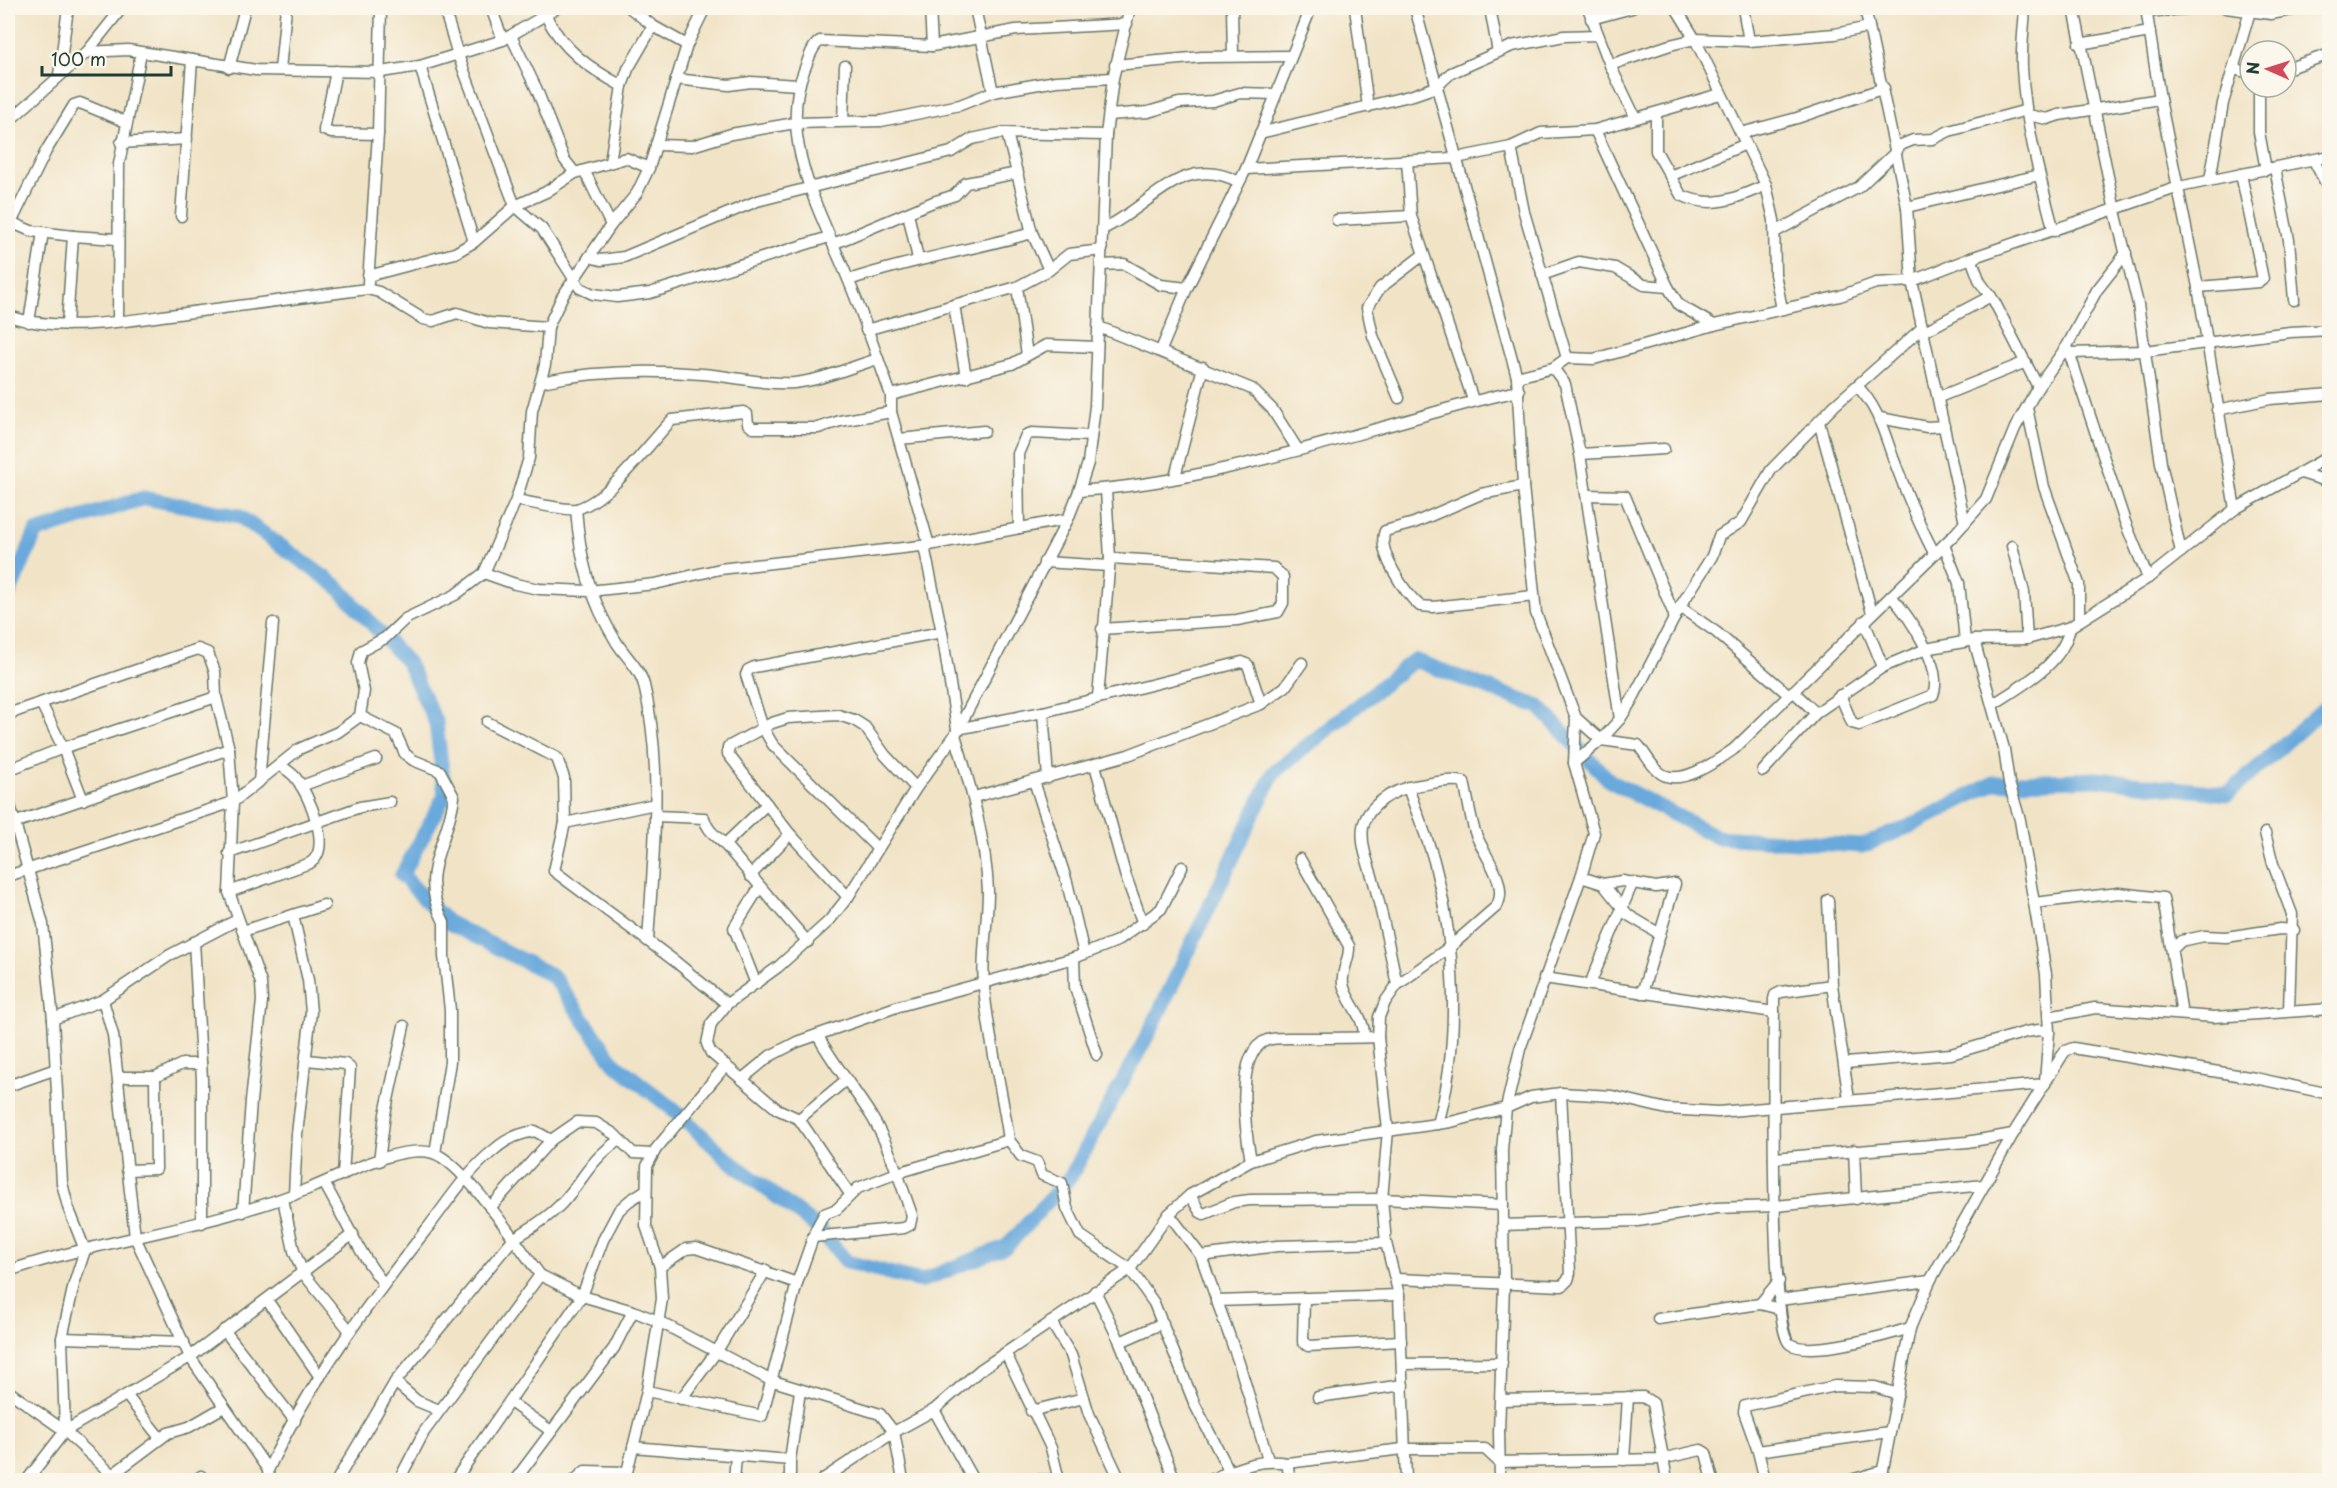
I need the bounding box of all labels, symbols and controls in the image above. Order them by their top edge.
scale bar [42,39,171,77]
north arrow [2238,39,2298,99]
text: 100 m [51,45,106,72]
text: N [2240,61,2264,75]

